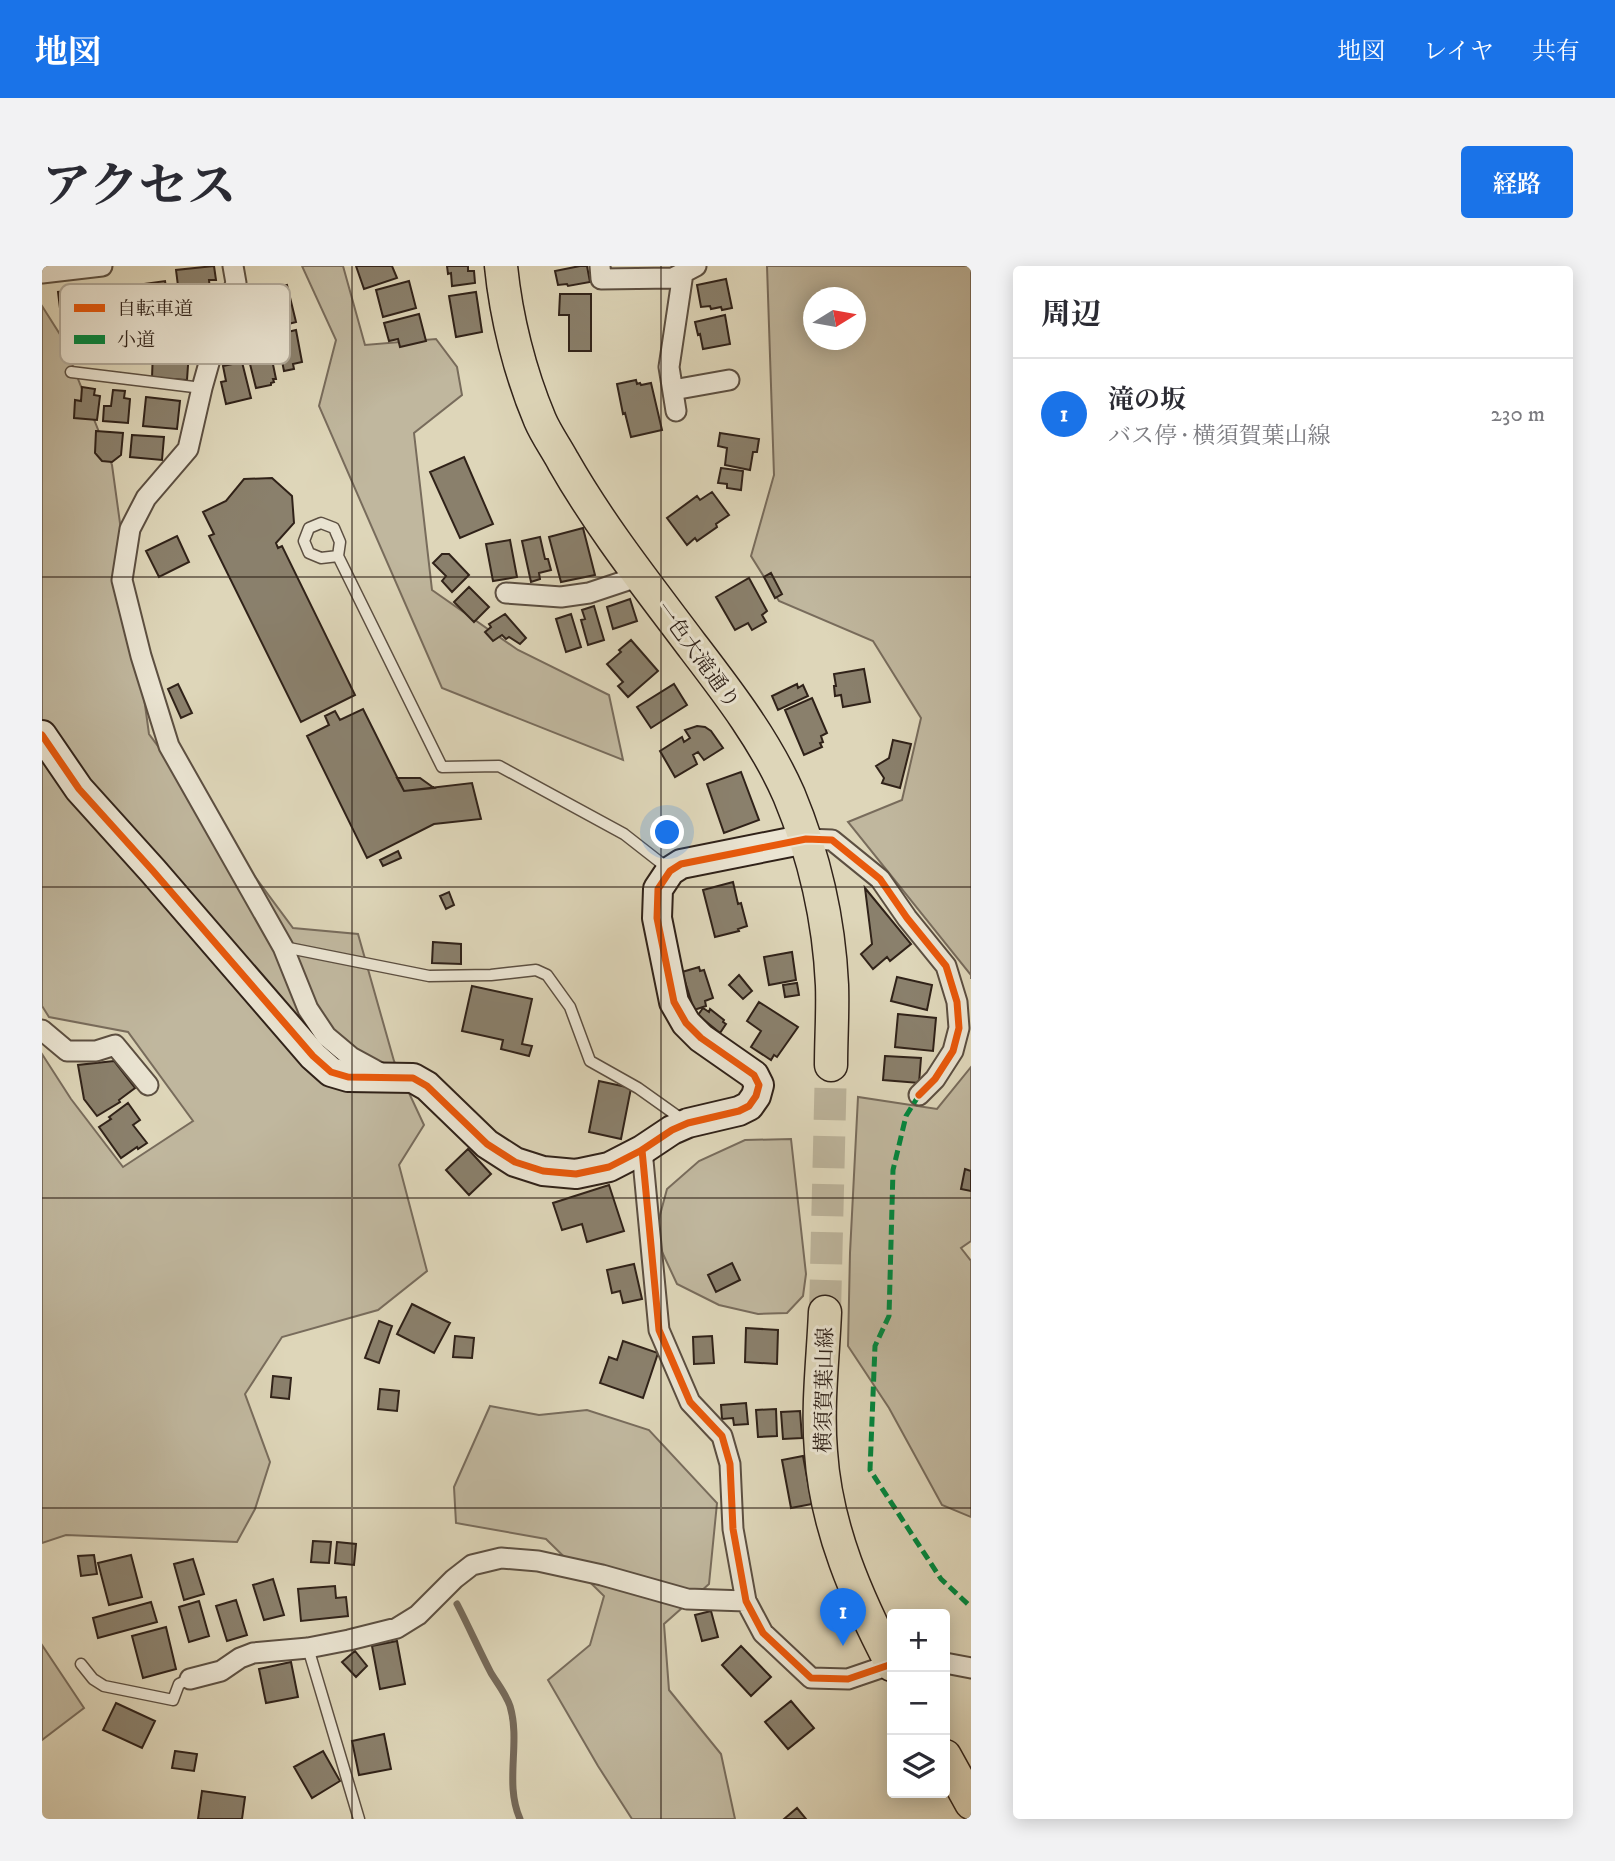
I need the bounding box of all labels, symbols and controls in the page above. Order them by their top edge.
text: 地図 [35,33,101,74]
text: 地図 [1337,37,1385,67]
text: レイヤ [1423,37,1494,67]
text: 共有 [1532,37,1580,67]
button: 経路 [1461,146,1573,218]
text: アクセス [42,157,237,219]
legend [60,284,290,364]
north arrow [803,287,866,350]
text: 周辺 [1041,297,1101,334]
text: 自転車道 [117,298,193,321]
text: 小道 [117,329,155,352]
text: 滝の坂 [1108,384,1186,417]
text: 1 [1060,400,1068,429]
text: 230 m [1491,400,1545,429]
text: バス停 · 横須賀葉山線 [1108,422,1330,451]
street label: 一色大滝通り [650,597,745,714]
your location [650,815,684,849]
street label: 横須賀葉山線 [811,1327,839,1453]
pin: 1 [820,1588,866,1646]
map controls [887,1609,950,1798]
button: + [887,1609,950,1672]
button: − [887,1672,950,1735]
button: layers [887,1735,950,1798]

